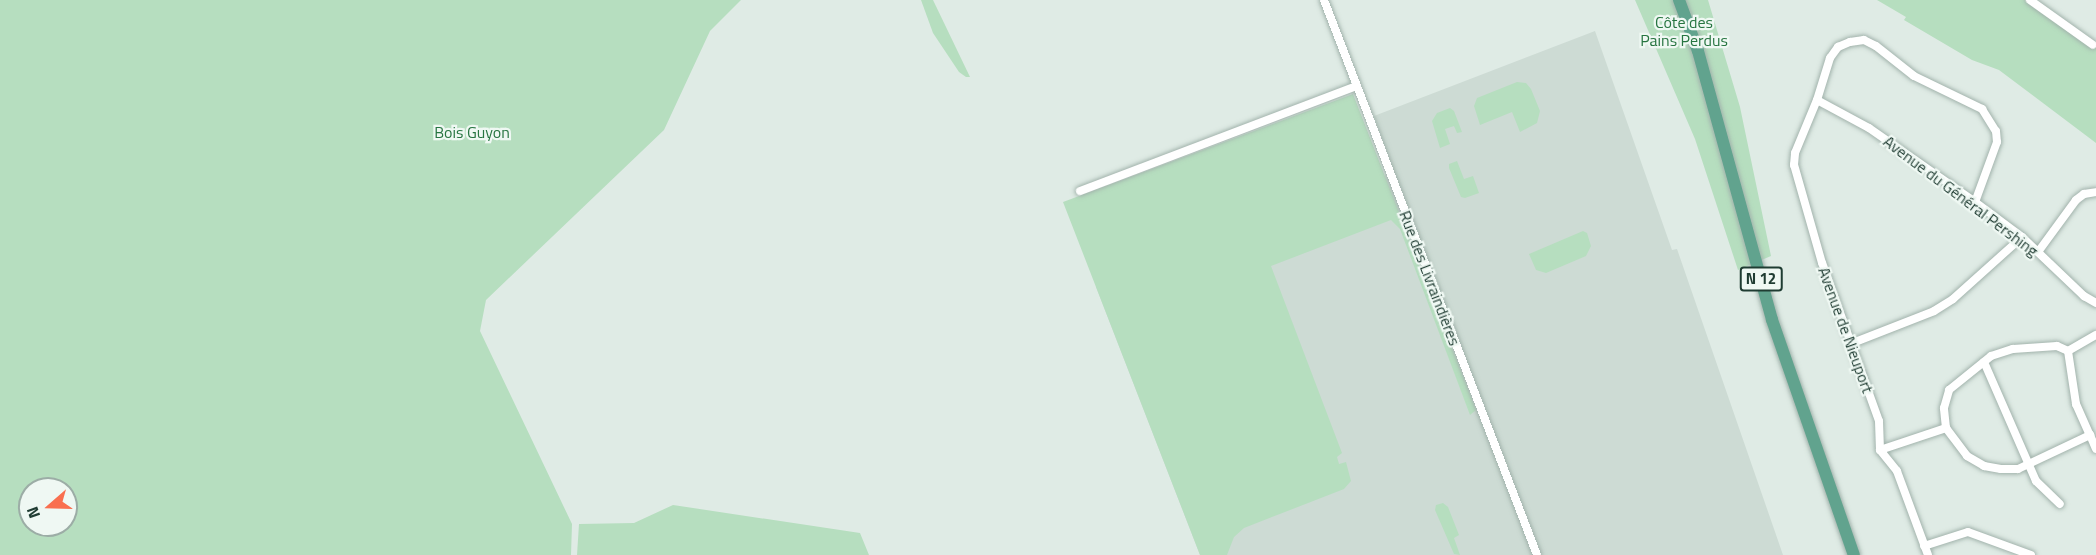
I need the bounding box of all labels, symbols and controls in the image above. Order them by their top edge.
park label: Côte des Pains Perdus [1640,12,1728,50]
park label: Bois Guyon [434,122,510,142]
street label: Avenue du Général Pershing [1880,132,2042,260]
street label: Rue des Livraindières [1395,208,1465,348]
street label: Avenue de Nieuport [1814,264,1878,396]
road number: N 12 [1738,267,1784,291]
north arrow [18,477,78,537]
text: N [20,503,46,522]

